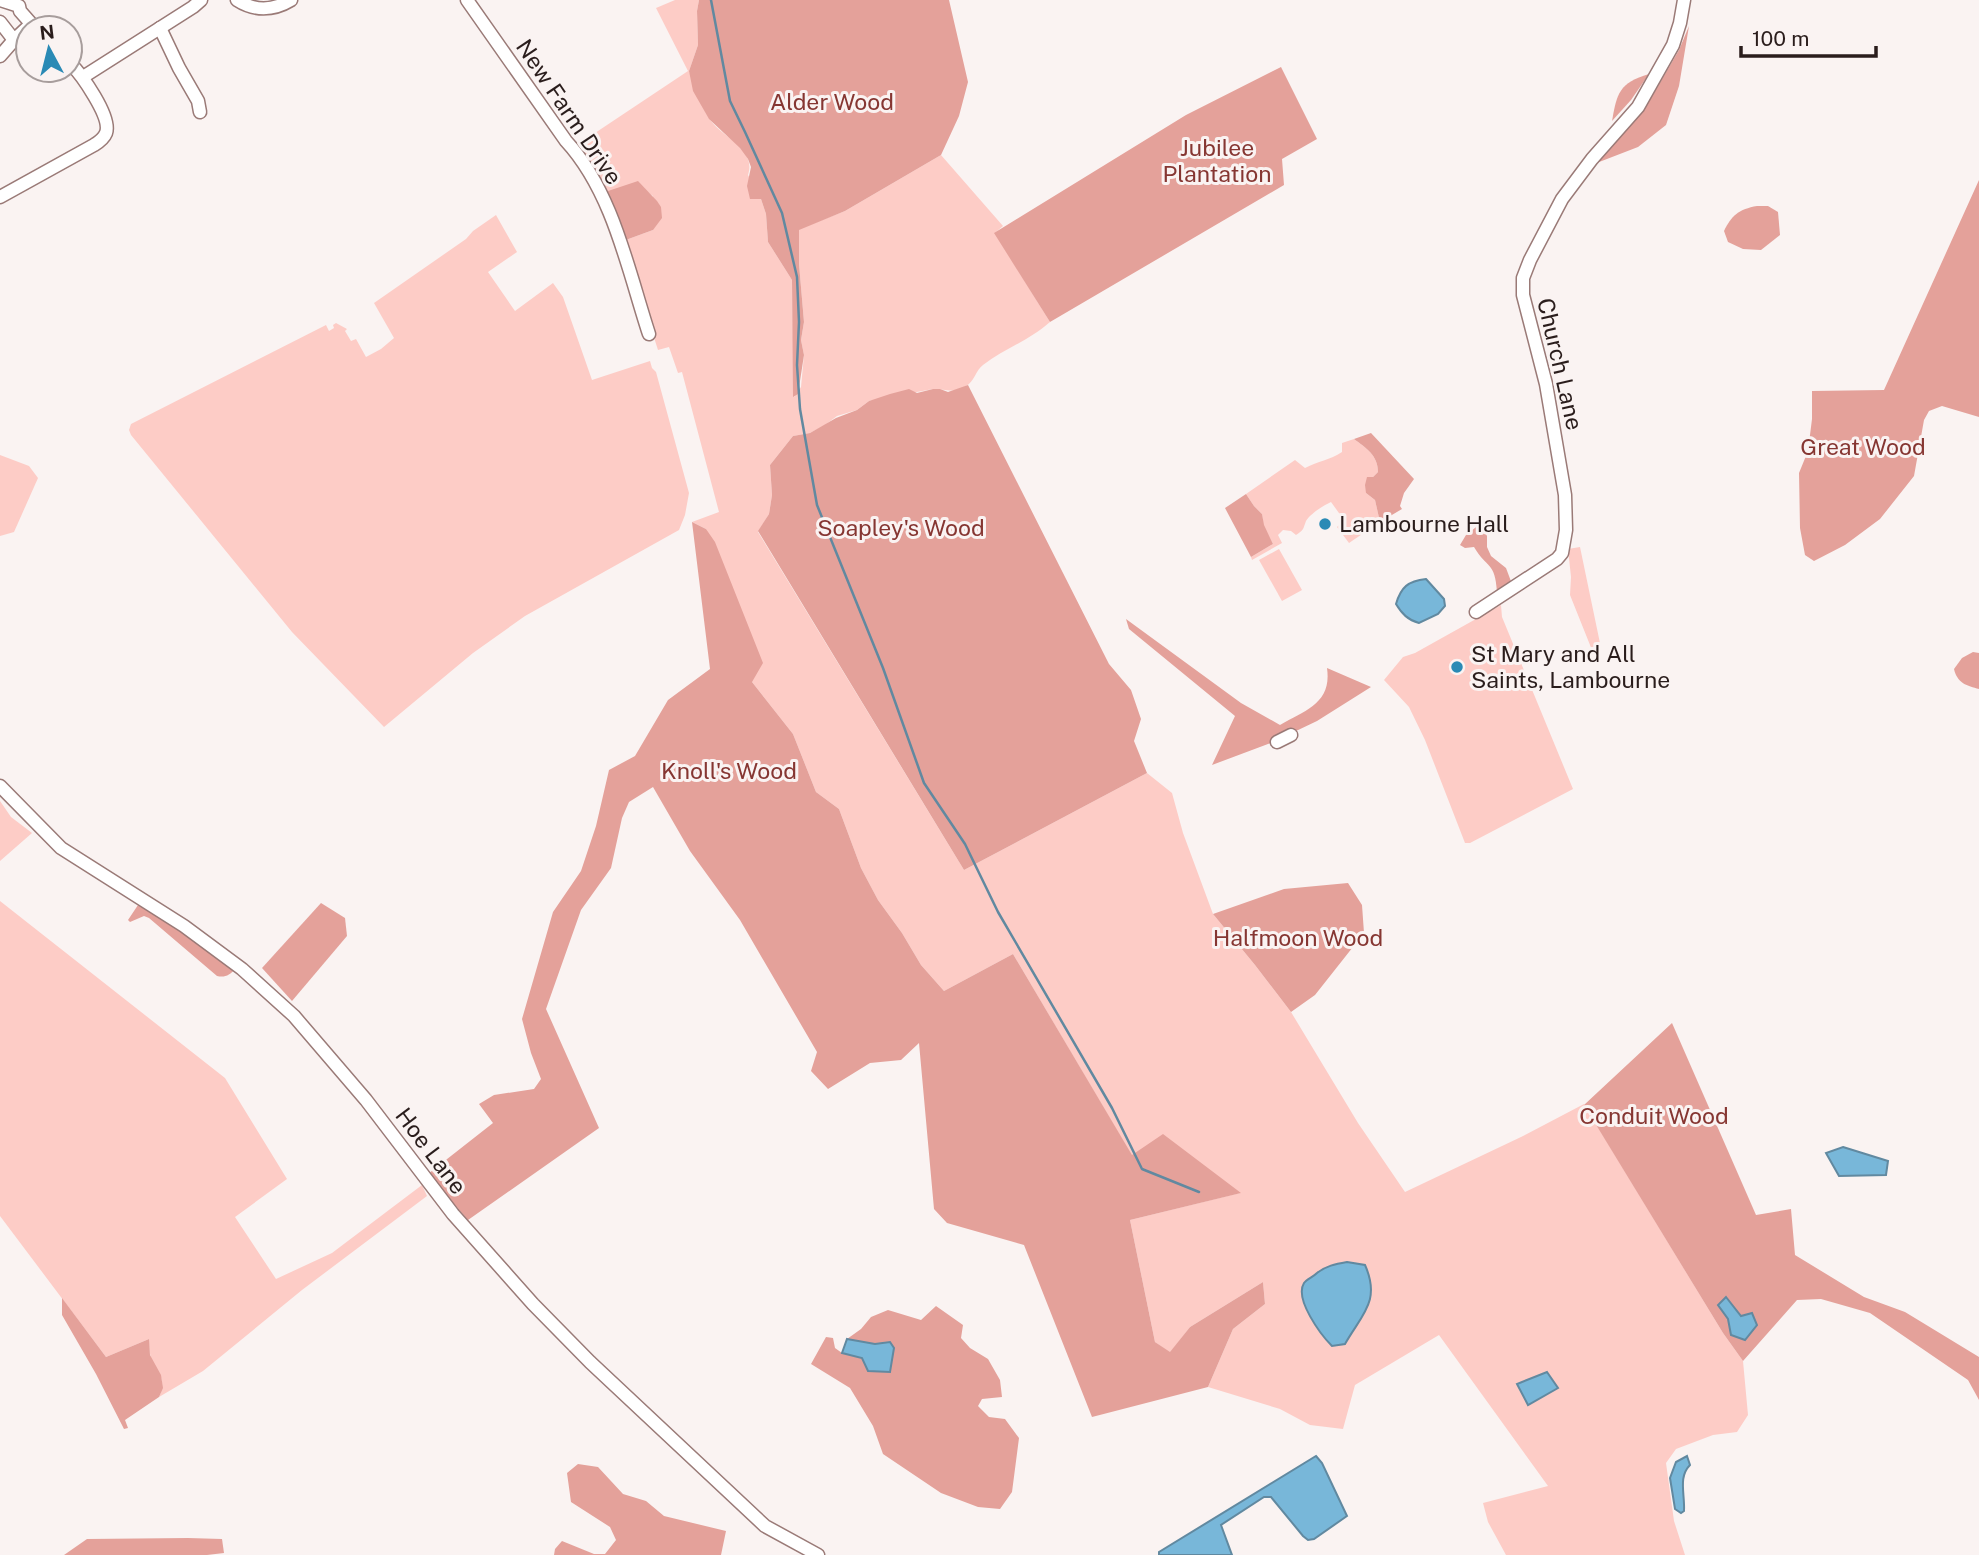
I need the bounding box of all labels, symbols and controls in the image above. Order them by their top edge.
north arrow [14,14,84,84]
scale bar [1741,14,1876,58]
text: N [38,20,56,44]
text: 100 m [1752,26,1809,51]
street label: New Farm Drive [511,34,628,189]
park label: Alder Wood [770,88,894,115]
park label: Jubilee Plantation [1163,134,1272,187]
street label: Church Lane [1532,295,1589,432]
park label: Great Wood [1800,433,1926,460]
place label: Lambourne Hall [1339,510,1509,537]
park label: Soapley's Wood [817,514,985,541]
marker: Lambourne Hall [1317,516,1333,532]
place label: St Mary and All Saints, Lambourne [1471,640,1670,693]
marker: St Mary and All Saints, Lambourne [1449,659,1465,675]
park label: Knoll's Wood [661,757,797,784]
park label: Halfmoon Wood [1213,924,1383,951]
street label: Hoe Lane [390,1102,473,1199]
park label: Conduit Wood [1579,1102,1729,1129]

